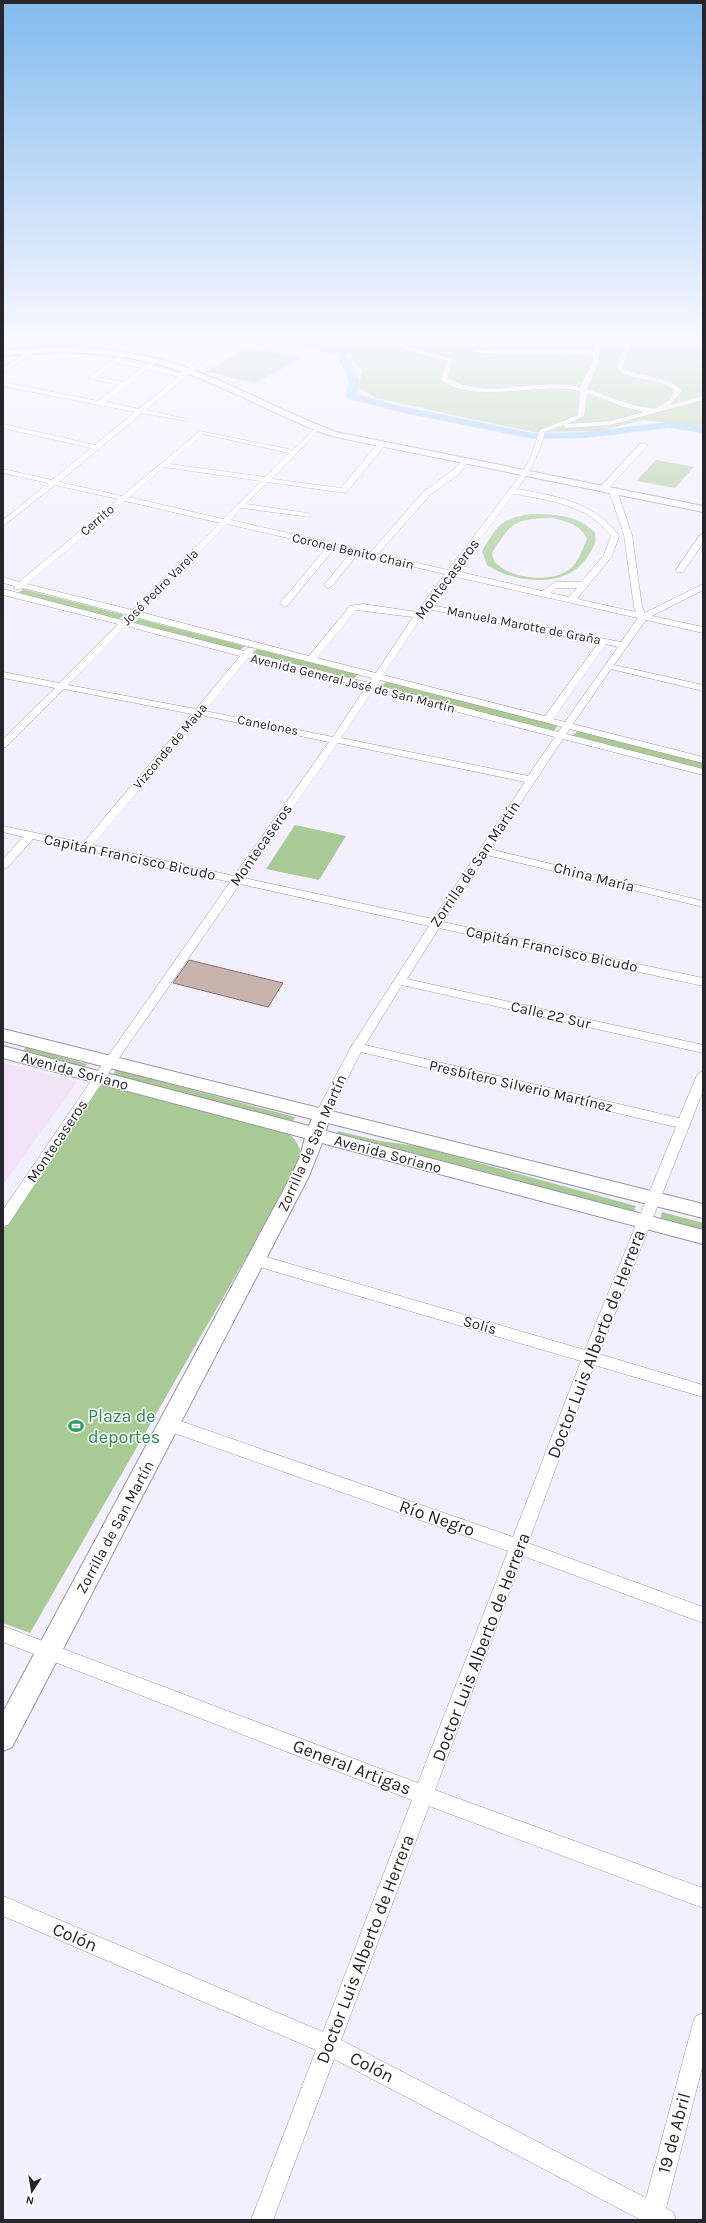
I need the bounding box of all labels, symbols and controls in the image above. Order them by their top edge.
street label: Cerrito [77,501,117,539]
street label: Coronel Benito Chain [291,530,415,572]
street label: Montecaseros [411,535,483,623]
street label: José Pedro Varela [119,546,201,628]
street label: Manuela Marotte de Graña [446,603,602,647]
street label: Avenida General José de San Martín [249,650,457,716]
street label: Vizconde de Maua [130,700,210,792]
street label: Canelones [236,712,300,738]
street label: Zorrilla de San Martín [426,798,524,930]
street label: Montecaseros [226,800,296,890]
street label: Capitán Francisco Bicudo [42,830,218,884]
street label: China María [552,858,636,896]
street label: Capitán Francisco Bicudo [464,922,640,976]
street label: Calle 22 Sur [509,997,593,1033]
street label: Avenida Soriano [19,1048,131,1094]
street label: Presbítero Silverio Martínez [427,1056,615,1116]
street label: Zorrilla de San Martín [274,1072,350,1214]
street label: Montecaseros [23,1096,91,1186]
street label: Avenida Soriano [332,1131,444,1177]
street label: Doctor Luis Alberto de Herrera [542,1226,650,1462]
street label: Solís [461,1312,499,1338]
place label: Plaza de deportes [88,1405,160,1448]
sports icon: Plaza de deportes [67,1417,85,1435]
street label: Zorrilla de San Martín [72,1457,158,1597]
street label: Río Negro [396,1495,478,1541]
street label: Doctor Luis Alberto de Herrera [427,1529,535,1765]
street label: General Artigas [290,1734,414,1800]
street label: Doctor Luis Alberto de Herrera [311,1831,419,2067]
street label: Colón [49,1918,101,1956]
street label: Colón [346,2047,398,2087]
street label: 19 de Abril [653,2090,695,2176]
north arrow [12,2171,52,2211]
text: N [25,2193,35,2207]

